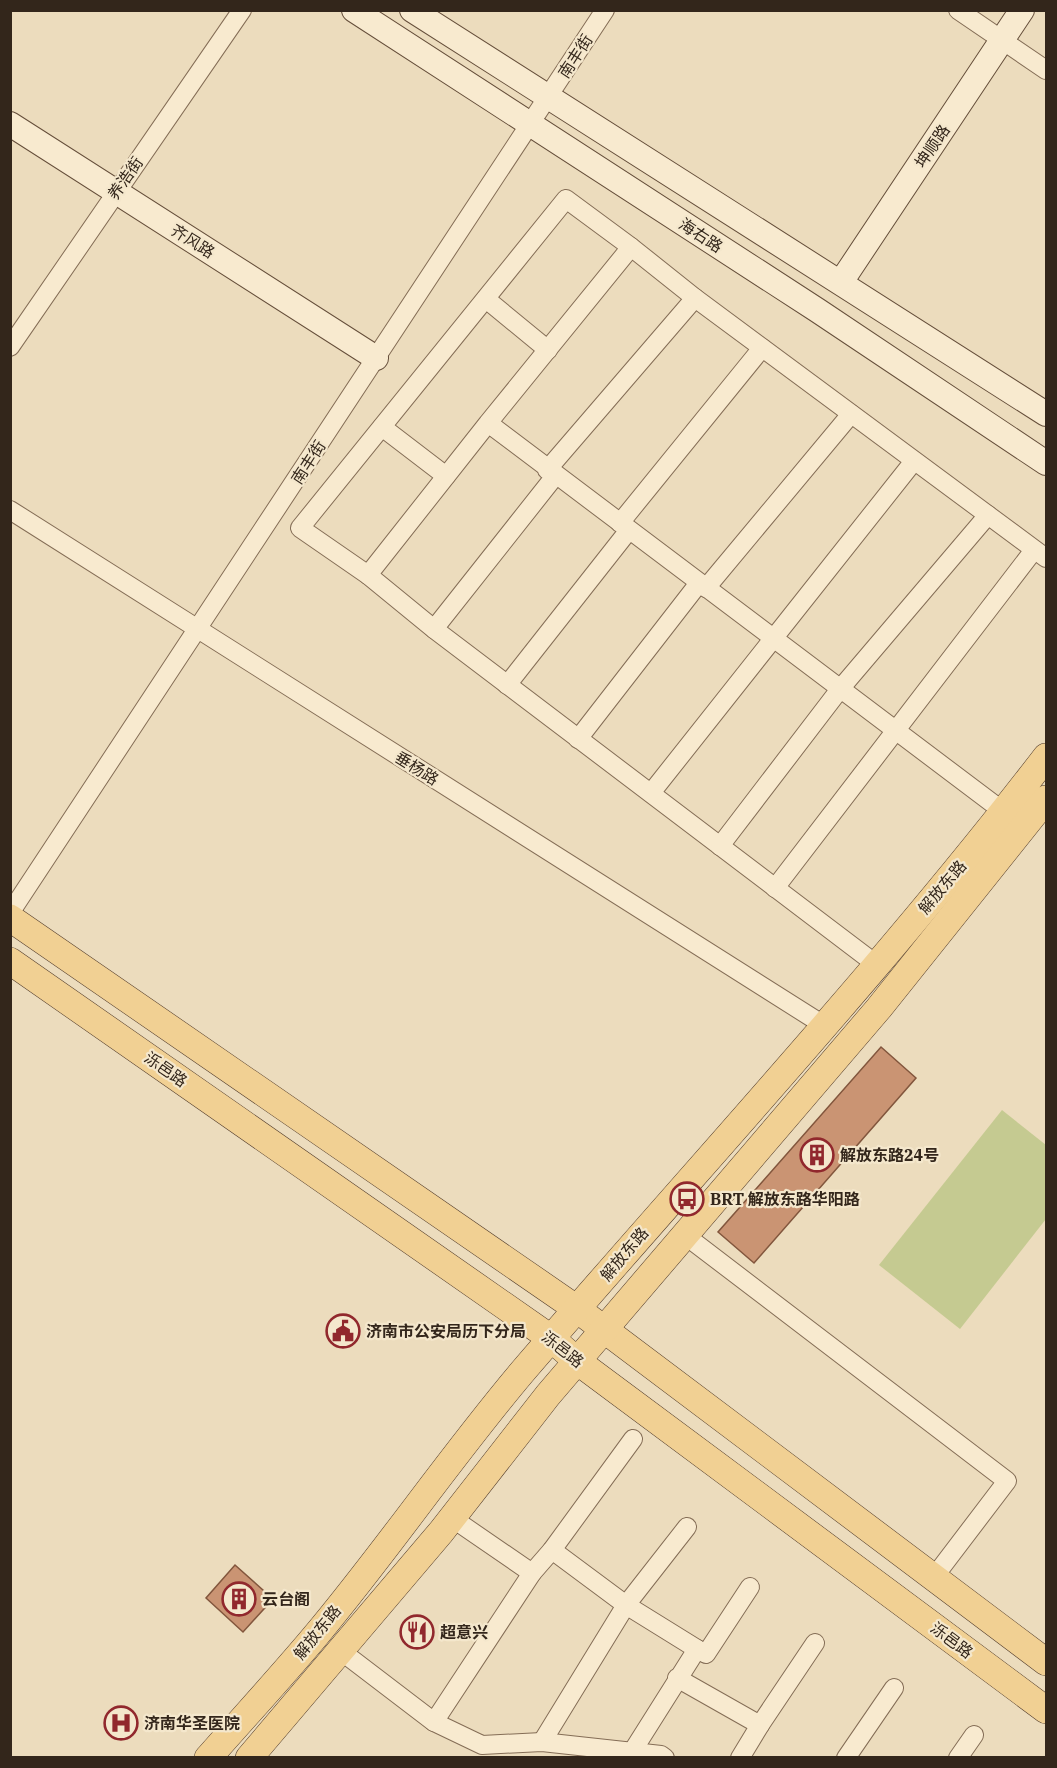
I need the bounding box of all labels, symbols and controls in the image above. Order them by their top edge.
street label: 南丰街 [554,30,596,82]
street label: 坤顺路 [910,121,954,171]
street label: 养浩街 [103,153,147,203]
street label: 海右路 [675,214,727,256]
street label: 齐风路 [167,220,219,262]
street label: 南丰街 [287,436,329,488]
street label: 垂杨路 [391,747,443,789]
street label: 解放东路 [914,856,970,918]
street label: 泺邑路 [141,1047,191,1091]
building icon: 解放东路24号 [799,1137,835,1173]
place label: 解放东路24号 [840,1145,939,1165]
bus stop icon: BRT 解放东路华阳路 [669,1181,705,1217]
place label: BRT 解放东路华阳路 [710,1189,860,1209]
street label: 解放东路 [596,1223,652,1285]
public building icon: 济南市公安局历下分局 [325,1313,361,1349]
place label: 济南市公安局历下分局 [366,1321,526,1341]
street label: 泺邑路 [538,1326,588,1372]
building icon: 云台阁 [221,1581,257,1617]
place label: 云台阁 [262,1589,310,1609]
street label: 解放东路 [289,1601,345,1663]
restaurant icon: 超意兴 [399,1614,435,1650]
street label: 泺邑路 [927,1618,977,1662]
place label: 超意兴 [440,1622,488,1642]
hospital icon: 济南华圣医院 [103,1705,139,1741]
place label: 济南华圣医院 [144,1713,240,1733]

